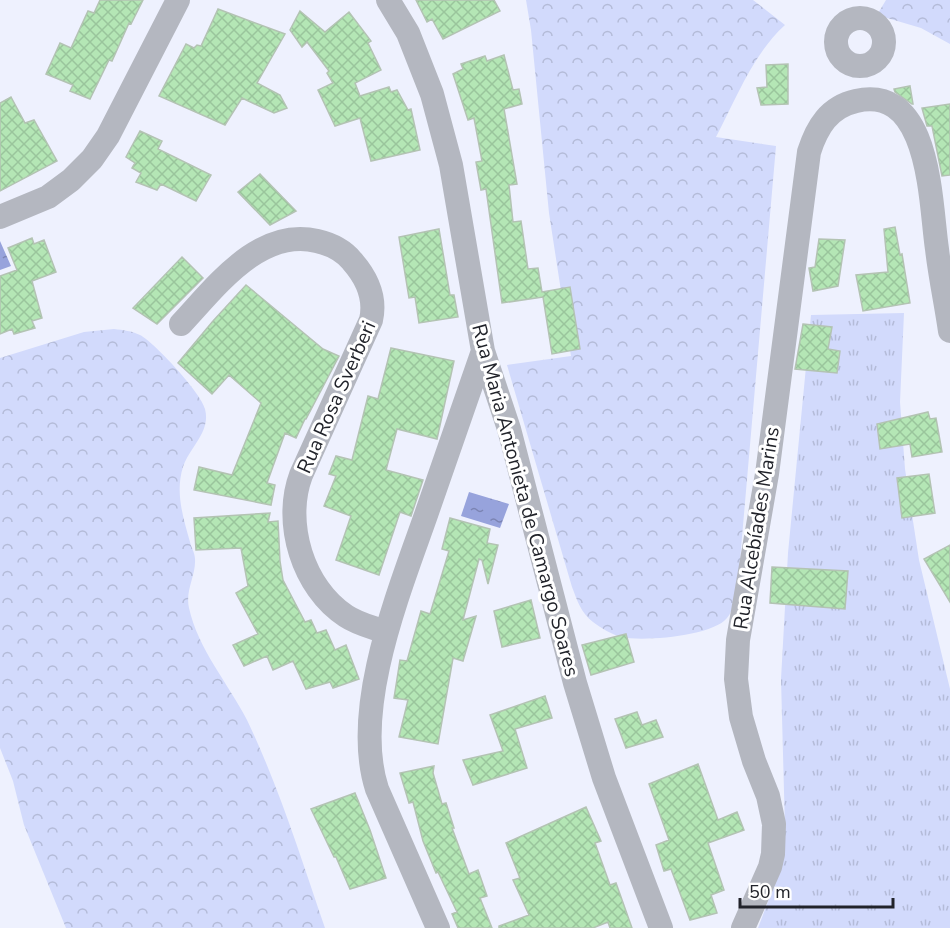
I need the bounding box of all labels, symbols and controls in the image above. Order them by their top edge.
street label: Rua Rosa Sverberi [291,317,382,478]
street label: Rua Maria Antonieta de Camargo Soares [465,321,586,679]
street label: Rua Alcebíades Marins [727,425,786,631]
scale bar [740,871,893,909]
text: 50 m [749,880,791,904]

